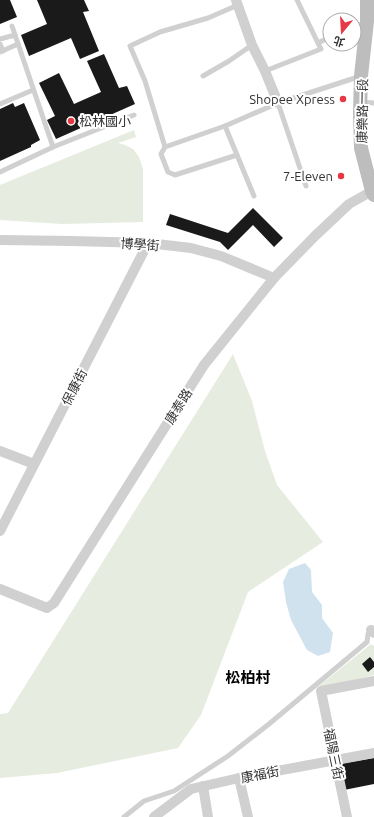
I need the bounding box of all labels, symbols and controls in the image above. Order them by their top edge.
north arrow [322,12,362,52]
text: 北 [332,34,346,49]
street label: 康樂路一段 [354,78,370,144]
place label: Shopee Xpress [249,92,335,106]
marker: Shopee Xpress [338,94,348,104]
place label: 松林國小 [79,114,131,128]
marker: 松林國小 [66,116,76,126]
place label: 7-Eleven [283,169,333,183]
marker: 7-Eleven [336,171,346,181]
street label: 博學街 [120,236,160,252]
street label: 保康街 [59,366,89,408]
street label: 康泰路 [162,386,194,426]
district label: 松柏村 [225,669,271,686]
street label: 福陽三街 [322,727,346,781]
street label: 康福街 [240,763,280,785]

